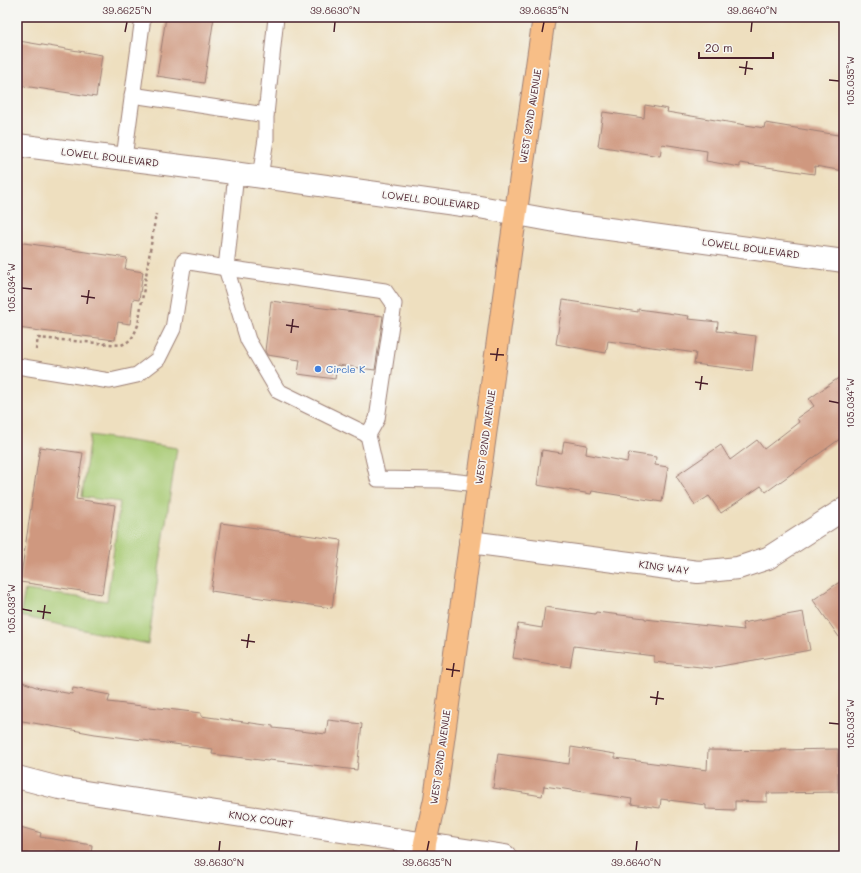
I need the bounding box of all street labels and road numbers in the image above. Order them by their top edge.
street label: WEST 92ND AVENUE [516,68,544,164]
street label: LOWELL BOULEVARD [60,144,160,170]
street label: LOWELL BOULEVARD [381,187,481,213]
street label: LOWELL BOULEVARD [701,234,801,262]
street label: WEST 92ND AVENUE [471,389,499,485]
street label: KING WAY [638,557,690,577]
street label: WEST 92ND AVENUE [426,709,454,805]
street label: KNOX COURT [228,807,295,831]

